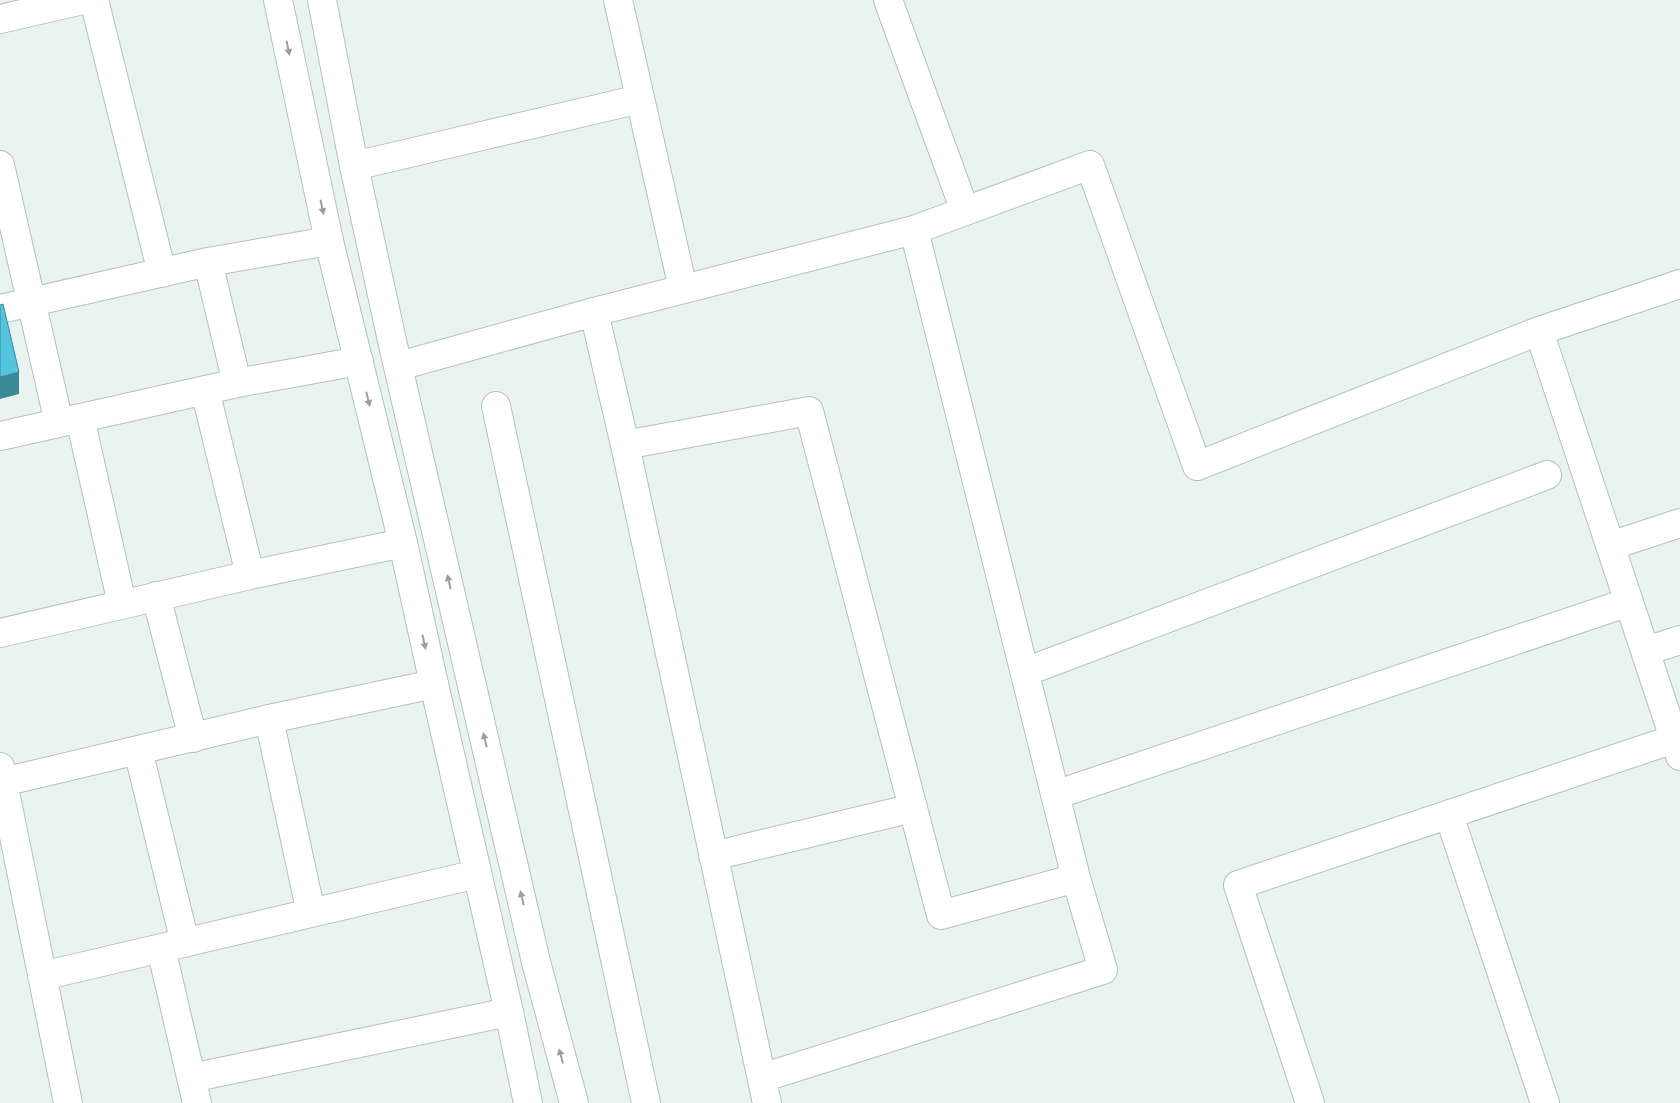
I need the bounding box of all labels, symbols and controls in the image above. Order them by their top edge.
one-way arrow [284,40,292,55]
one-way arrow [318,199,326,214]
one-way arrow [364,391,372,406]
one-way arrow [445,574,453,589]
one-way arrow [421,635,429,651]
one-way arrow [481,732,489,748]
one-way arrow [518,891,526,906]
one-way arrow [557,1048,565,1063]

